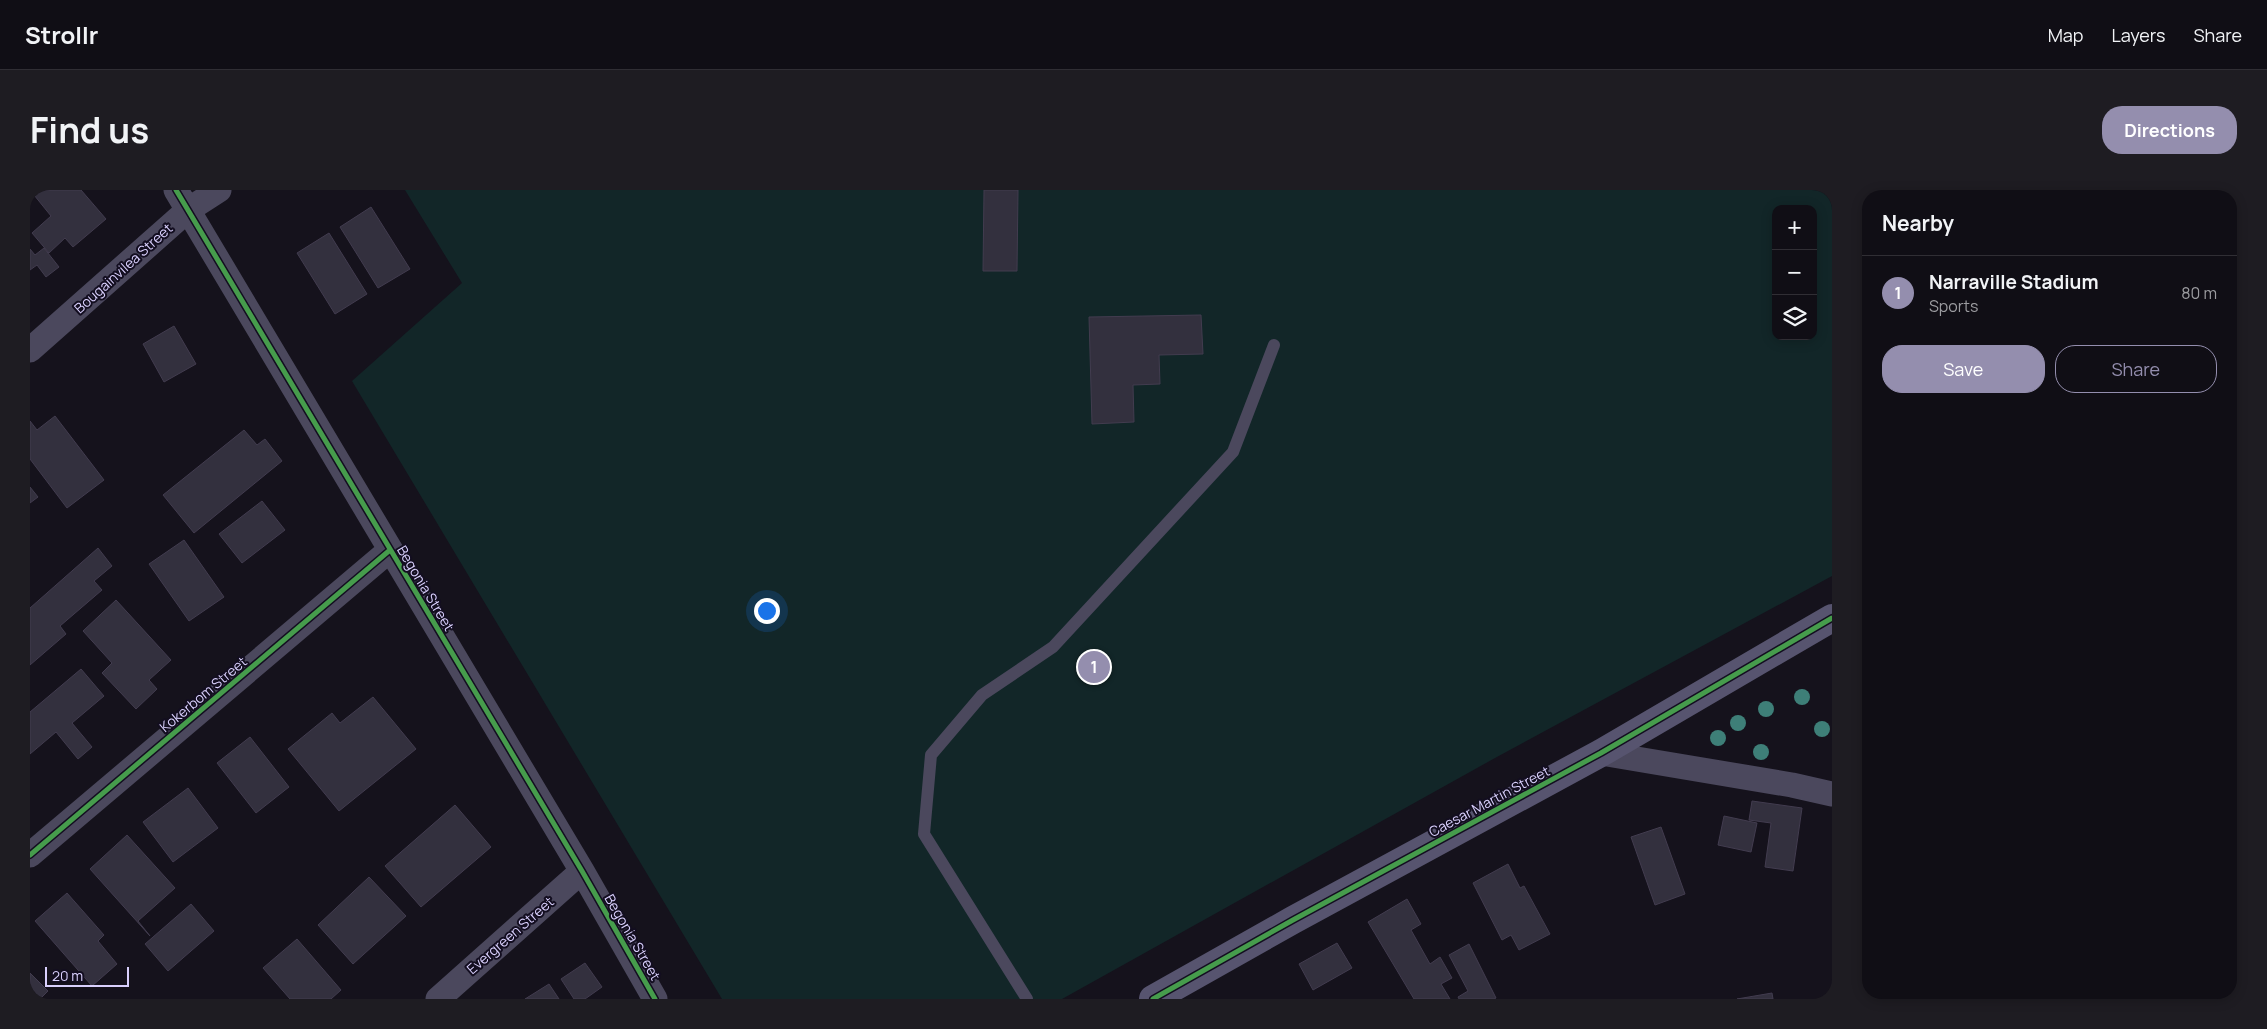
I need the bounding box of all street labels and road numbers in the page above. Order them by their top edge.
street label: Bougainvilea Street [70,218,177,317]
street label: Begonia Street [393,542,459,635]
street label: Kokerbom Street [155,652,251,736]
street label: Caesar Martin Street [1425,761,1553,841]
street label: Begonia Street [601,890,666,984]
street label: Evergreen Street [463,892,558,978]

